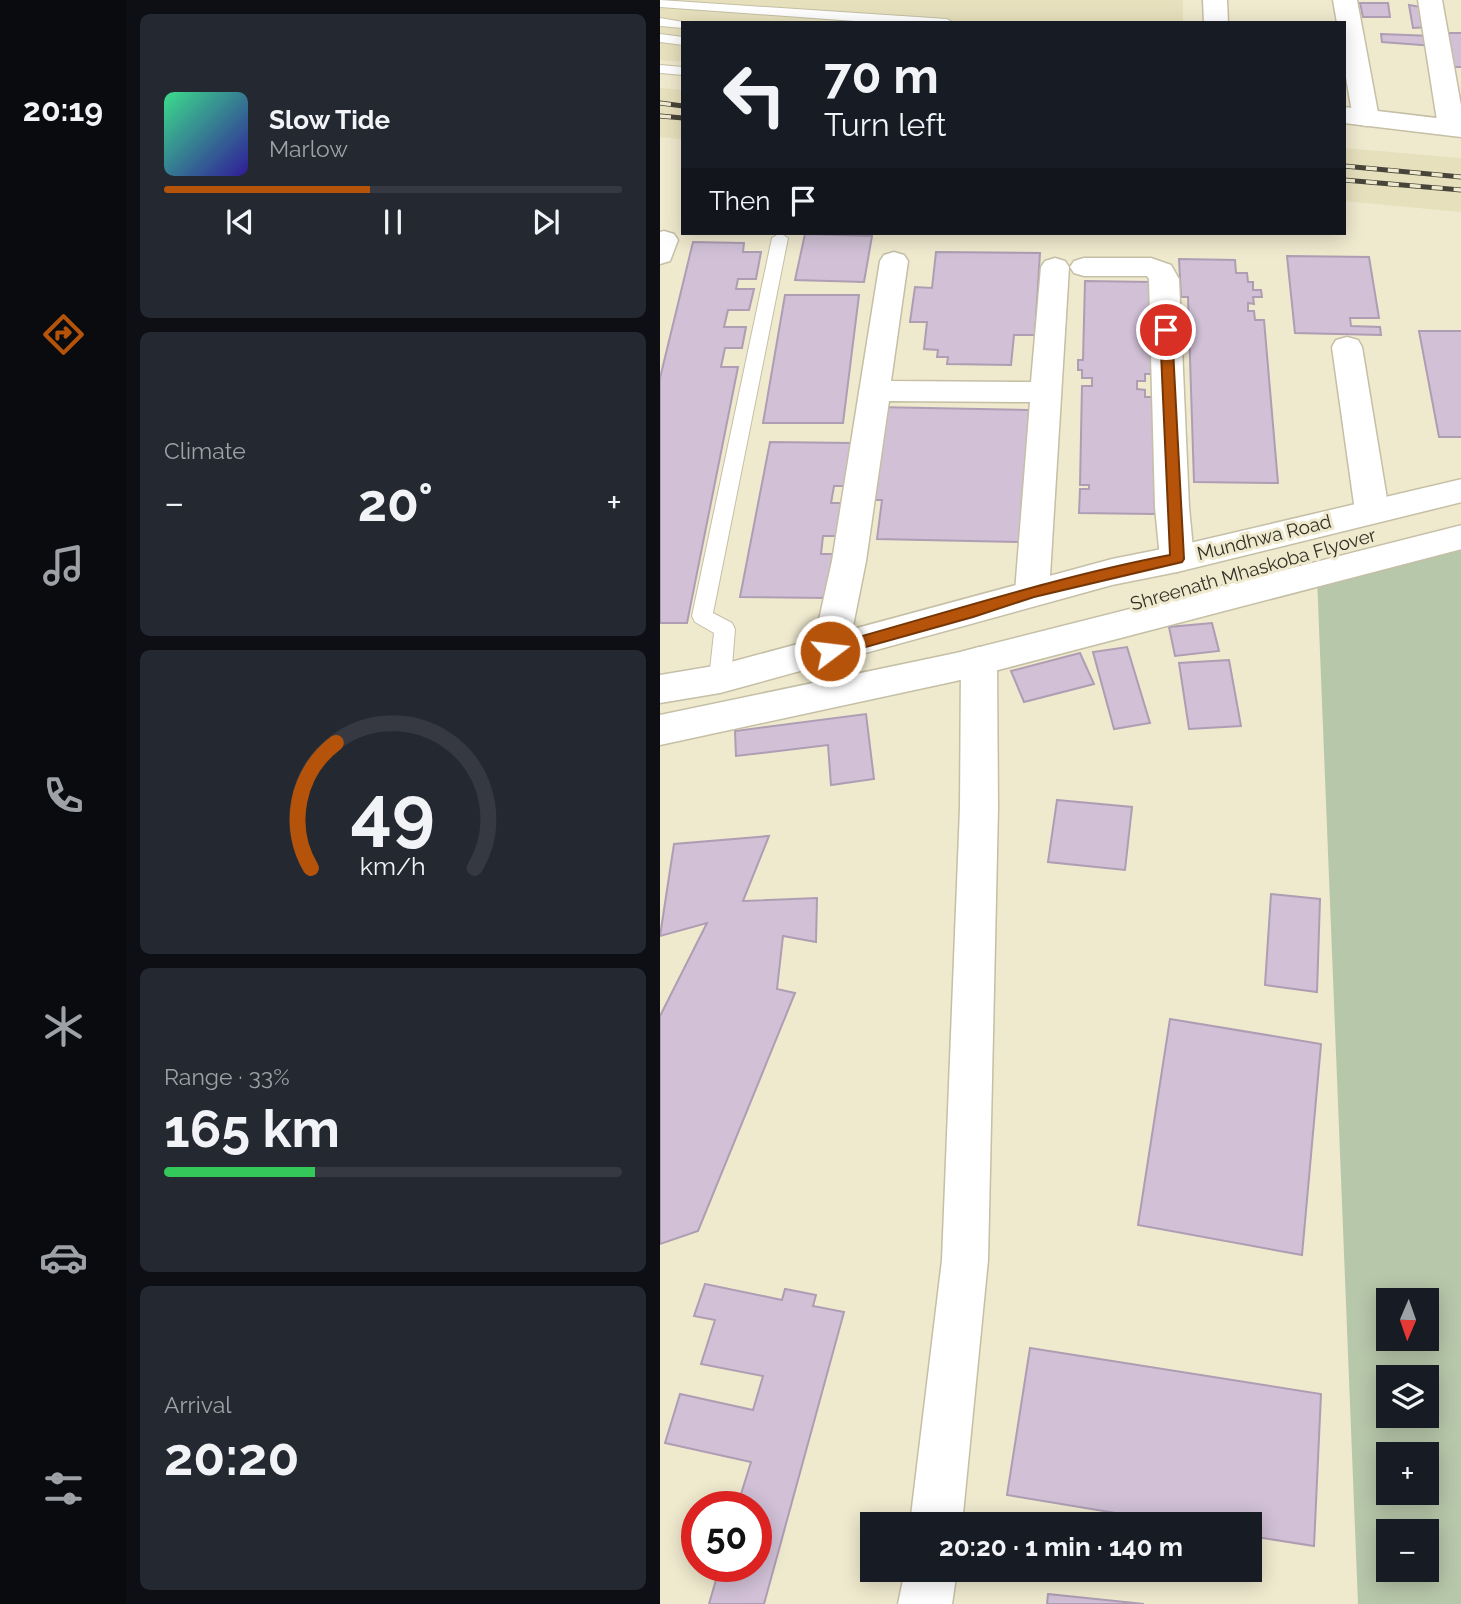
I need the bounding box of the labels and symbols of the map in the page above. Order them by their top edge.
pin [1136,300,1196,360]
street label: Mundhwa Road [1195,510,1333,564]
street label: Shreenath Mhaskoba Flyover [1128,523,1379,615]
position arrow [793,614,867,688]
north arrow [1376,1288,1439,1351]
speed limit sign: 50 [681,1491,772,1582]

